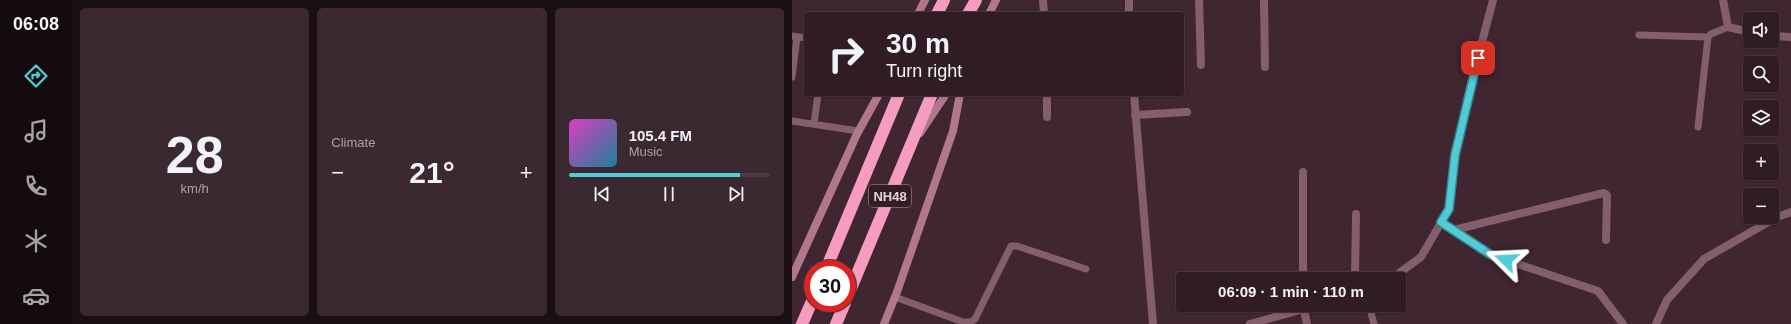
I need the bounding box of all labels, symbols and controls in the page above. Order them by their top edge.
map controls [1743,12,1779,224]
button: sound [1743,12,1779,48]
text: 06:08 [13,14,59,34]
icon: right [820,28,872,80]
text: 30 m [886,28,950,59]
pin [1461,41,1495,75]
icon: arrive [1467,47,1489,69]
button: search [1743,56,1779,92]
text: Turn right [886,61,962,81]
icon: directions [22,62,50,90]
button: layers [1743,100,1779,136]
icon: music [22,117,50,145]
text: 28 [166,126,224,184]
text: 105.4 FM [629,127,692,144]
text: Climate [331,135,375,150]
text: Music [629,144,663,159]
button: + [1743,144,1779,180]
text: 21° [409,156,455,189]
text: − [331,160,344,185]
text: + [520,160,533,185]
icon: phone [22,172,50,200]
text: km/h [181,181,209,196]
icon: previous [591,183,613,205]
icon: pause [658,183,680,205]
icon: next [725,183,747,205]
road number: NH48 [869,185,911,207]
button: − [1743,188,1779,224]
icon: climate [22,227,50,255]
position arrow [1485,239,1527,281]
speed limit sign: 30 [804,260,856,312]
icon: car [22,282,50,310]
text: 06:09 · 1 min · 110 m [1218,283,1364,300]

